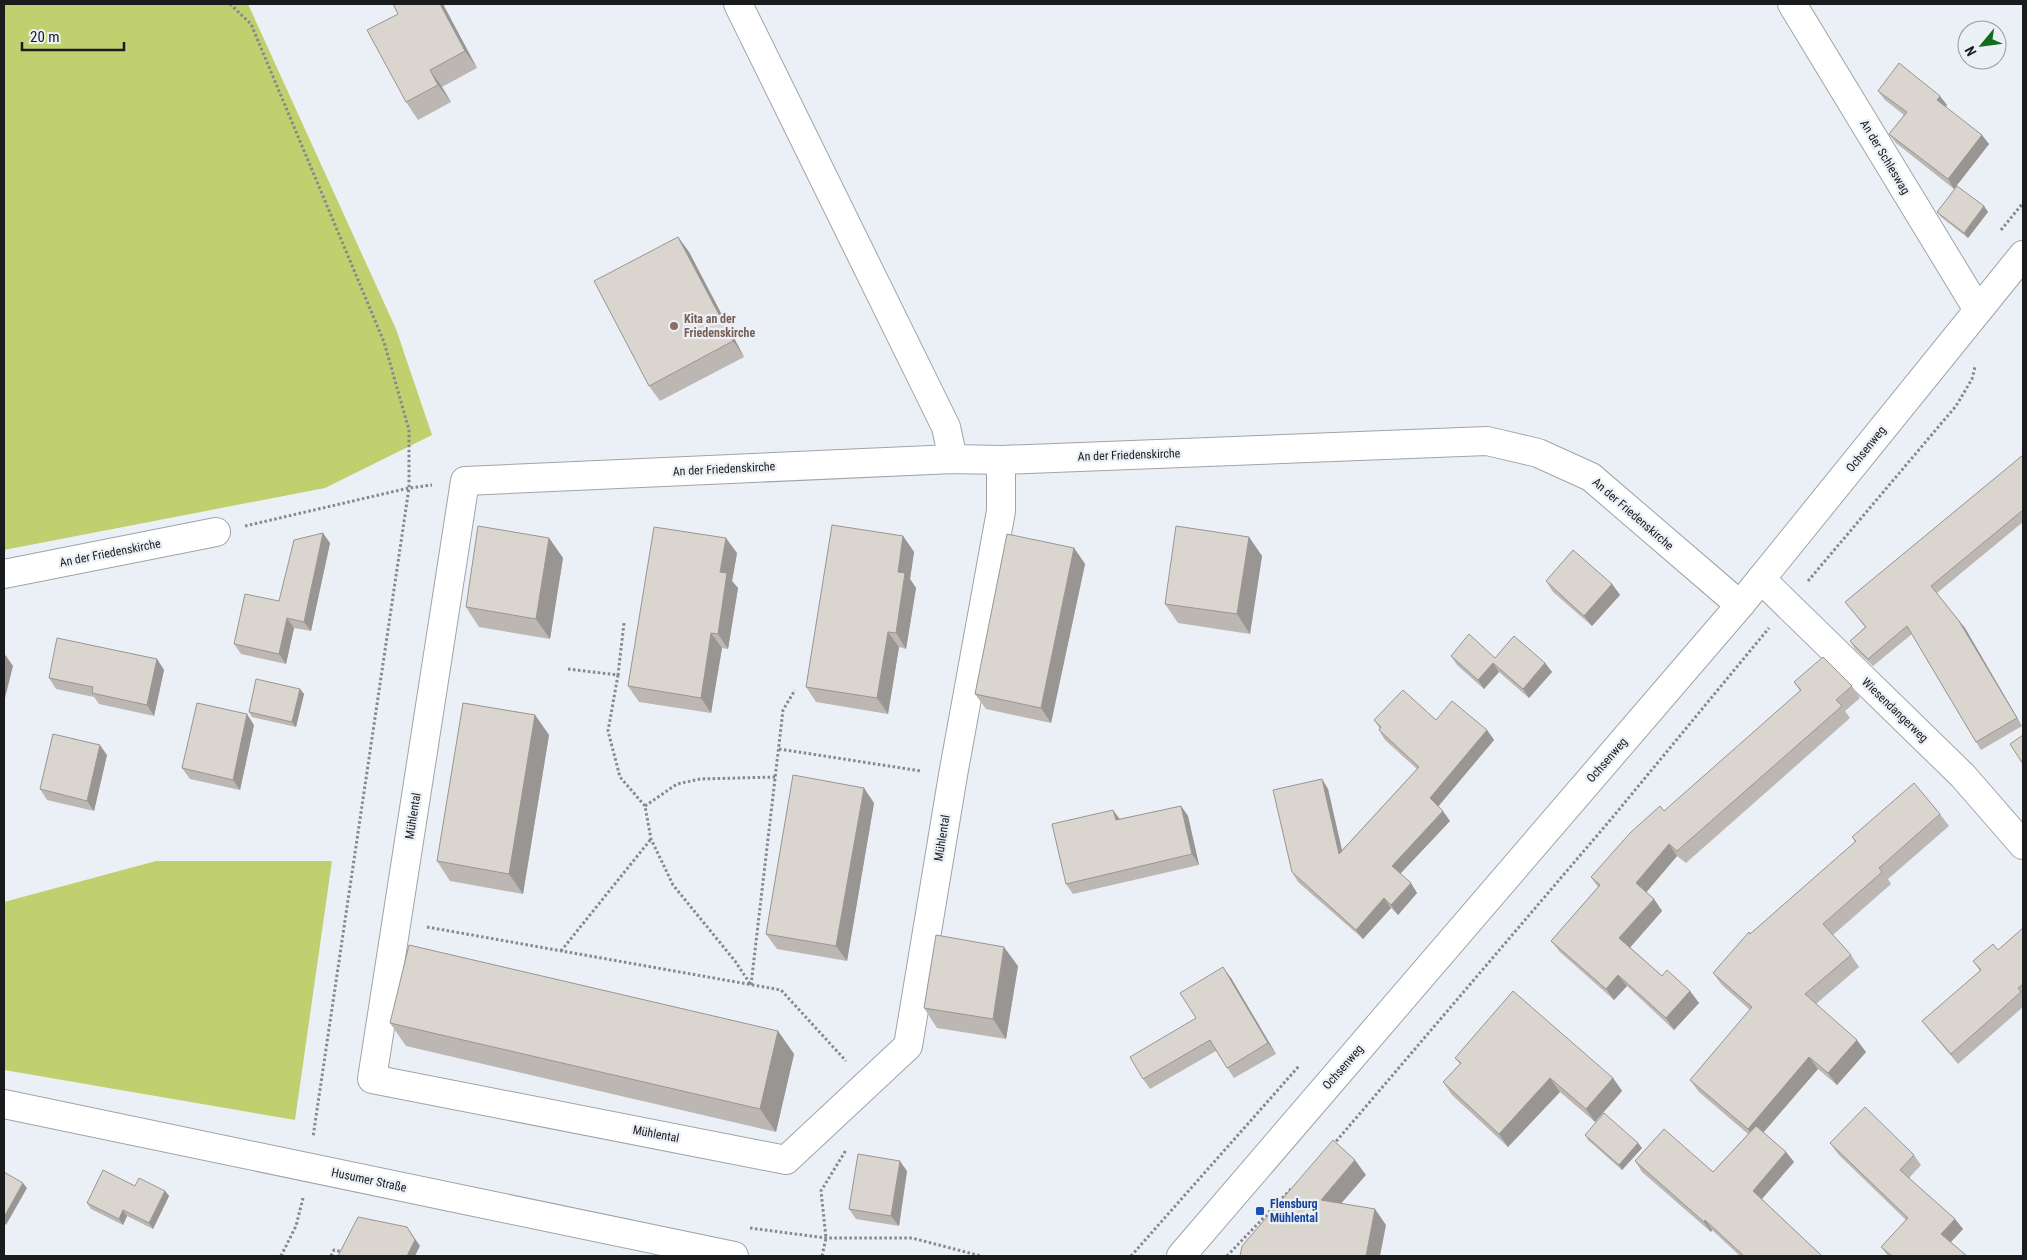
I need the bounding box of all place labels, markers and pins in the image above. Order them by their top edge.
place label: Kita an der Friedenskirche [684,312,755,340]
marker: Kita an der Friedenskirche [668,320,680,332]
place label: Flensburg Mühlental [1270,1197,1318,1225]
marker: Flensburg Mühlental [1254,1205,1266,1217]

